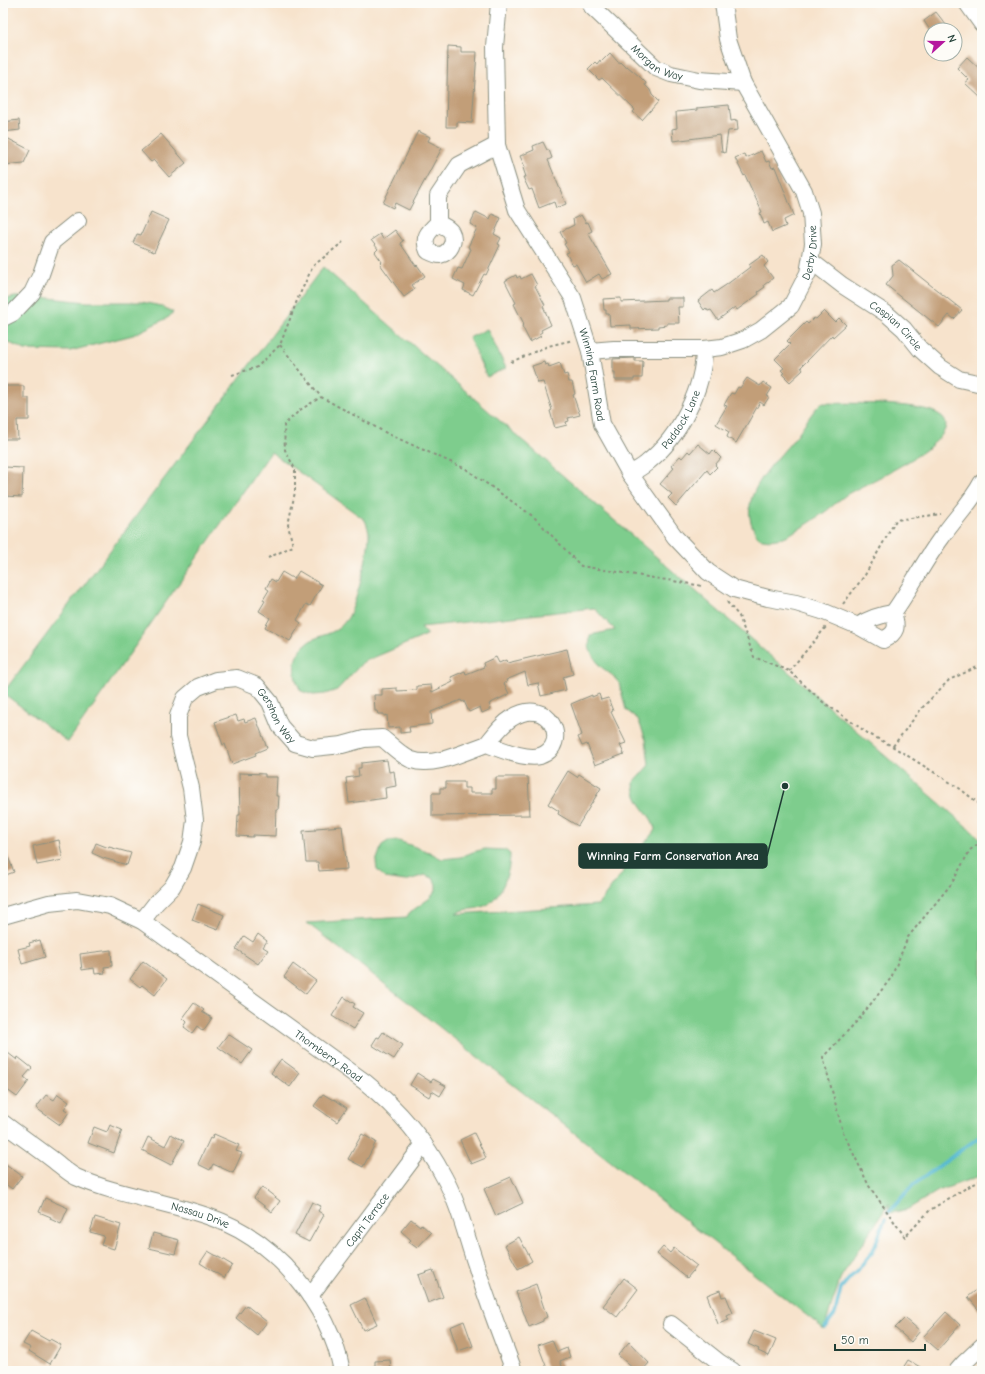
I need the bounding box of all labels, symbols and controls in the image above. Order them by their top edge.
north arrow [923,22,963,62]
text: N [945,33,959,44]
street label: Morgan Way [629,41,684,83]
street label: Derby Drive [799,225,820,282]
street label: Caspian Circle [867,298,925,353]
street label: Winning Farm Road [577,327,608,422]
street label: Paddock Lane [658,388,703,451]
street label: Gershon Way [255,685,299,746]
callout: Winning Farm Conservation Area [579,844,767,868]
text: Winning Farm Conservation Area [587,849,759,863]
street label: Thornberry Road [292,1027,365,1085]
street label: Capri Terrace [343,1190,392,1250]
street label: Nassau Drive [170,1199,232,1231]
scale bar [835,1326,925,1352]
text: 50 m [841,1333,869,1347]

